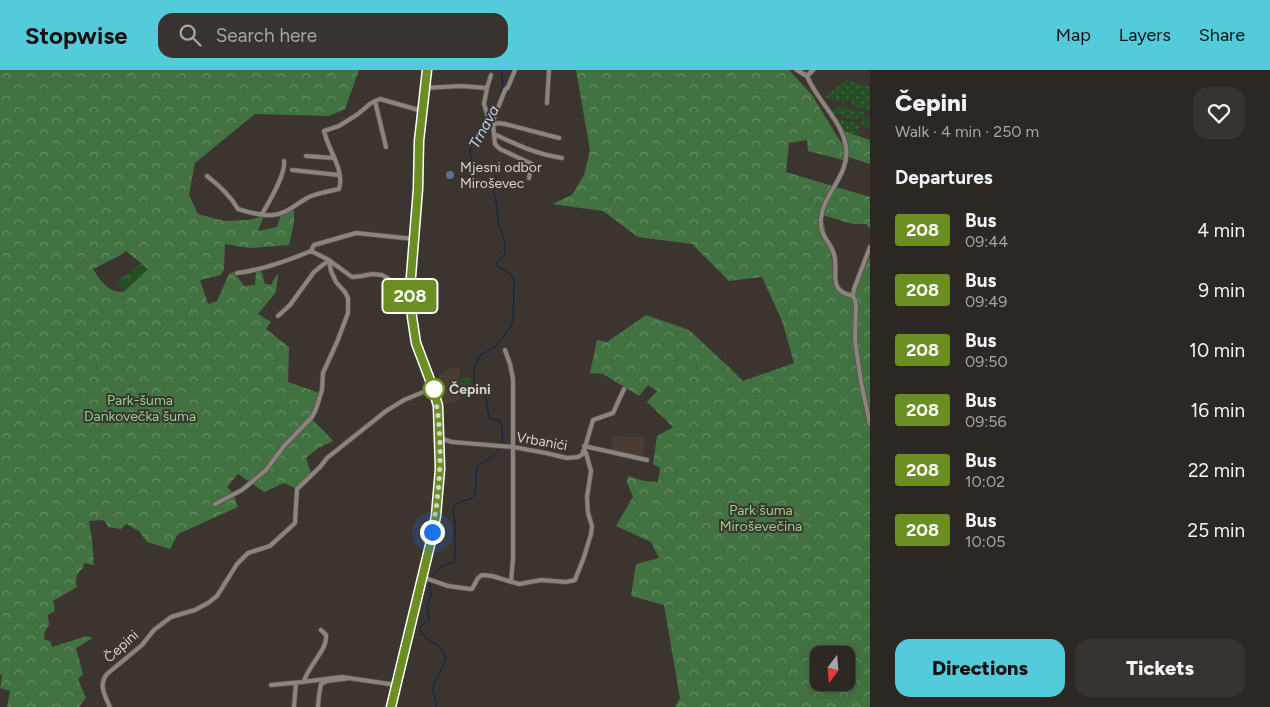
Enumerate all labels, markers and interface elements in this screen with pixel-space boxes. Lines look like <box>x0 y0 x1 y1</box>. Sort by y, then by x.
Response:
search box <box>158 13 508 58</box>
text: Stopwise <box>25 21 128 50</box>
icon: search <box>176 21 204 49</box>
text: Search here <box>216 24 317 47</box>
text: Map <box>1056 24 1091 46</box>
text: Layers <box>1119 24 1171 46</box>
text: Share <box>1199 24 1245 46</box>
button: heart <box>1193 87 1245 139</box>
text: Čepini <box>895 88 967 117</box>
water label: Trnava <box>465 102 503 152</box>
text: Walk · 4 min · 250 m <box>895 122 1039 141</box>
place label: Mjesni odbor Miroševec <box>460 159 542 192</box>
text: Departures <box>895 166 993 189</box>
marker: Mjesni odbor Miroševec <box>444 169 456 181</box>
text: Bus <box>965 209 996 232</box>
text: 208 <box>906 219 939 241</box>
text: 4 min <box>1197 219 1245 242</box>
text: 09:44 <box>965 232 1008 251</box>
text: Bus <box>965 269 996 292</box>
text: 208 <box>906 279 939 301</box>
text: 9 min <box>1198 279 1245 302</box>
line badge: 208 <box>381 280 439 312</box>
text: 208 <box>393 285 427 307</box>
text: 09:49 <box>965 292 1007 311</box>
text: Bus <box>965 329 996 352</box>
text: 208 <box>906 339 939 361</box>
text: 10 min <box>1189 339 1245 362</box>
text: 09:50 <box>965 352 1008 371</box>
marker: Čepini <box>423 378 445 400</box>
place label: Čepini <box>449 381 491 398</box>
text: Bus <box>965 389 996 412</box>
park label: Park-šuma Dankovečka šuma <box>84 392 196 425</box>
text: 208 <box>906 399 939 421</box>
text: 16 min <box>1191 399 1245 422</box>
text: 09:56 <box>965 412 1007 431</box>
street label: Vrbanići <box>515 429 569 454</box>
text: Bus <box>965 449 996 472</box>
text: 208 <box>906 459 939 481</box>
text: 22 min <box>1188 459 1245 482</box>
text: 10:02 <box>965 472 1005 491</box>
park label: Park šuma Miroševečina <box>720 502 802 535</box>
text: Bus <box>965 509 996 532</box>
text: 208 <box>906 519 939 541</box>
text: 25 min <box>1188 519 1245 542</box>
your location <box>420 520 445 545</box>
text: 10:05 <box>965 532 1005 551</box>
street label: Čepini <box>101 627 142 666</box>
button: Directions <box>895 639 1065 697</box>
button: Tickets <box>1075 639 1245 697</box>
north arrow <box>810 646 855 691</box>
map controls <box>810 646 855 691</box>

